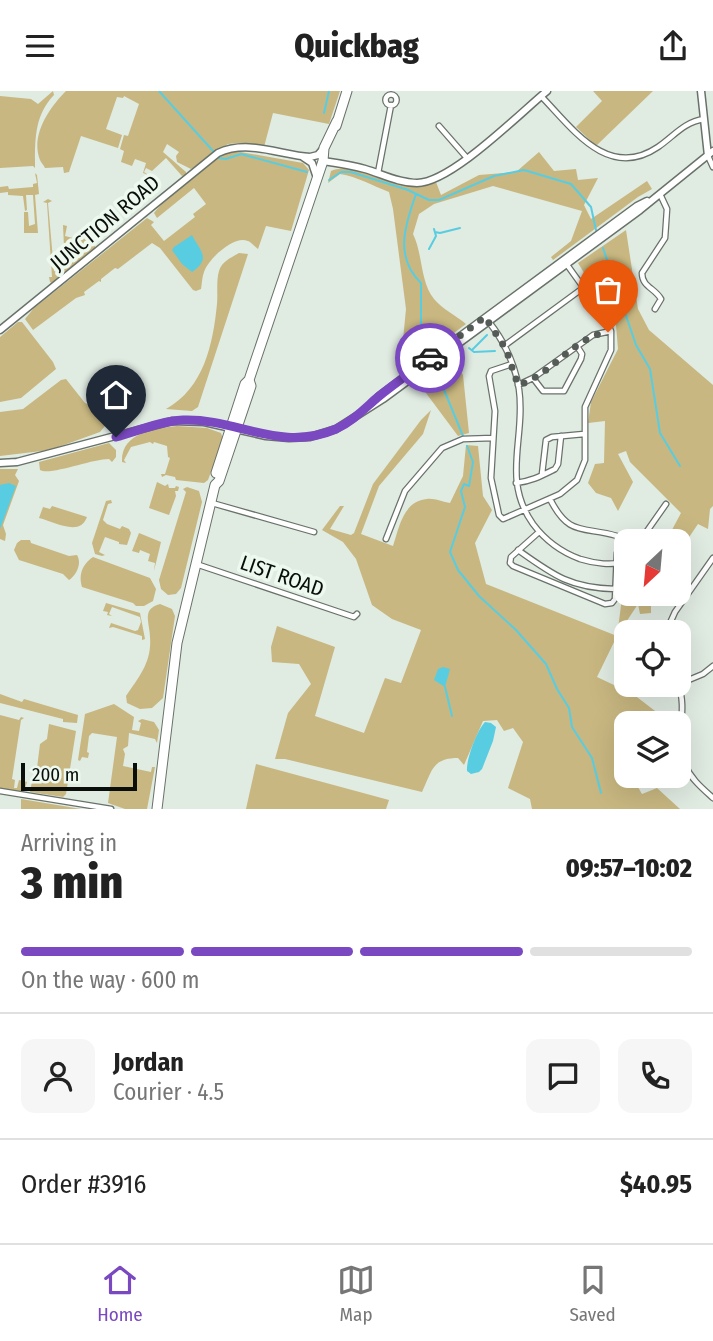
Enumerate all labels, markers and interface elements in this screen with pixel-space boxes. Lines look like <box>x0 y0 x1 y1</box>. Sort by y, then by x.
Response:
icon: menu <box>21 27 59 65</box>
text: Quickbag <box>294 27 419 65</box>
icon: share <box>654 27 692 65</box>
street label: JUNCTION ROAD <box>45 170 165 276</box>
pin <box>578 260 638 332</box>
icon: bag <box>589 271 627 309</box>
courier <box>395 323 465 393</box>
icon: car <box>411 339 449 377</box>
pin <box>86 365 146 437</box>
icon: home <box>97 376 135 414</box>
north arrow <box>614 529 691 605</box>
map controls <box>614 529 691 788</box>
street label: LIST ROAD <box>237 550 327 602</box>
button: locate <box>614 620 691 697</box>
button: layers <box>614 711 691 788</box>
scale bar <box>21 760 136 792</box>
text: 200 m <box>32 763 79 786</box>
text: Arriving in <box>21 829 117 857</box>
text: 09:57–10:02 <box>566 853 692 884</box>
text: 3 min <box>21 855 123 910</box>
text: On the way · 600 m <box>21 966 199 994</box>
button: person <box>21 1039 95 1113</box>
button: chat <box>526 1039 600 1113</box>
button: phone <box>618 1039 692 1113</box>
text: Jordan <box>113 1047 184 1078</box>
text: Courier · 4.5 <box>113 1078 224 1106</box>
text: Order #3916 <box>21 1169 146 1200</box>
text: $40.95 <box>620 1169 692 1200</box>
tab: Home <box>97 1261 143 1326</box>
tab: Map <box>337 1261 375 1326</box>
tab: Saved <box>569 1261 616 1326</box>

